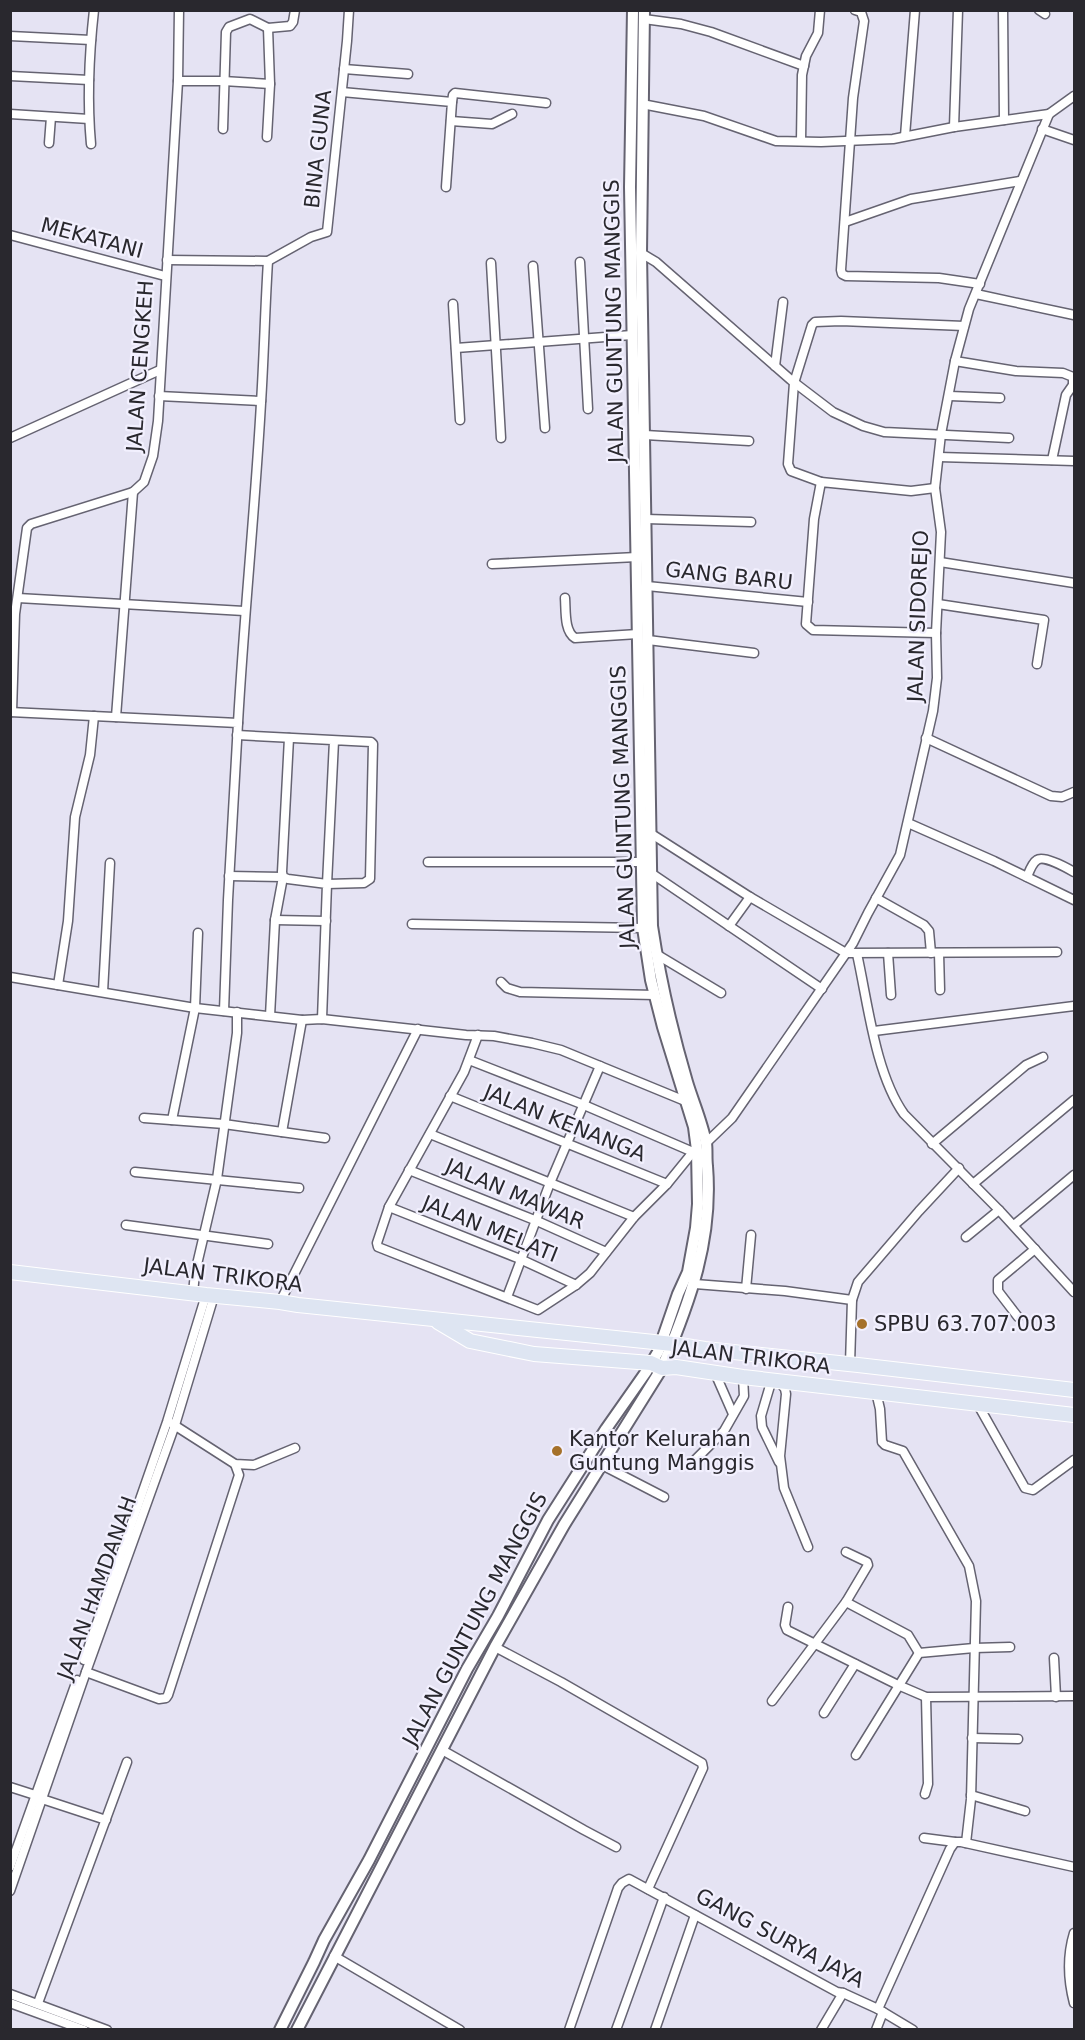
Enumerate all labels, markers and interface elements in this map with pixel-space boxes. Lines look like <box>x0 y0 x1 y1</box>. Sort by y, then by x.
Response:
street label: BINA GUNA <box>300 88 336 209</box>
street label: JALAN GUNTUNG MANGGIS <box>600 179 629 465</box>
street label: MEKATANI <box>38 213 146 263</box>
street label: JALAN CENGKEH <box>122 279 158 455</box>
street label: JALAN SIDOREJO <box>903 530 933 704</box>
street label: GANG BARU <box>664 557 794 595</box>
street label: JALAN GUNTUNG MANGGIS <box>606 665 640 951</box>
street label: JALAN KENANGA <box>479 1079 650 1167</box>
street label: JALAN MAWAR <box>440 1153 588 1234</box>
street label: JALAN MELATI <box>417 1190 561 1267</box>
street label: JALAN TRIKORA <box>140 1253 304 1297</box>
place label: SPBU 63.707.003 <box>874 1312 1057 1336</box>
marker: SPBU 63.707.003 <box>855 1317 869 1331</box>
street label: JALAN TRIKORA <box>668 1335 832 1379</box>
place label: Kantor Kelurahan Guntung Manggis <box>569 1427 754 1475</box>
marker: Kantor Kelurahan Guntung Manggis <box>550 1444 564 1458</box>
street label: JALAN GUNTUNG MANGGIS <box>397 1488 552 1752</box>
street label: JALAN HAMDANAH <box>52 1493 141 1685</box>
street label: GANG SURYA JAYA <box>692 1883 869 1993</box>

